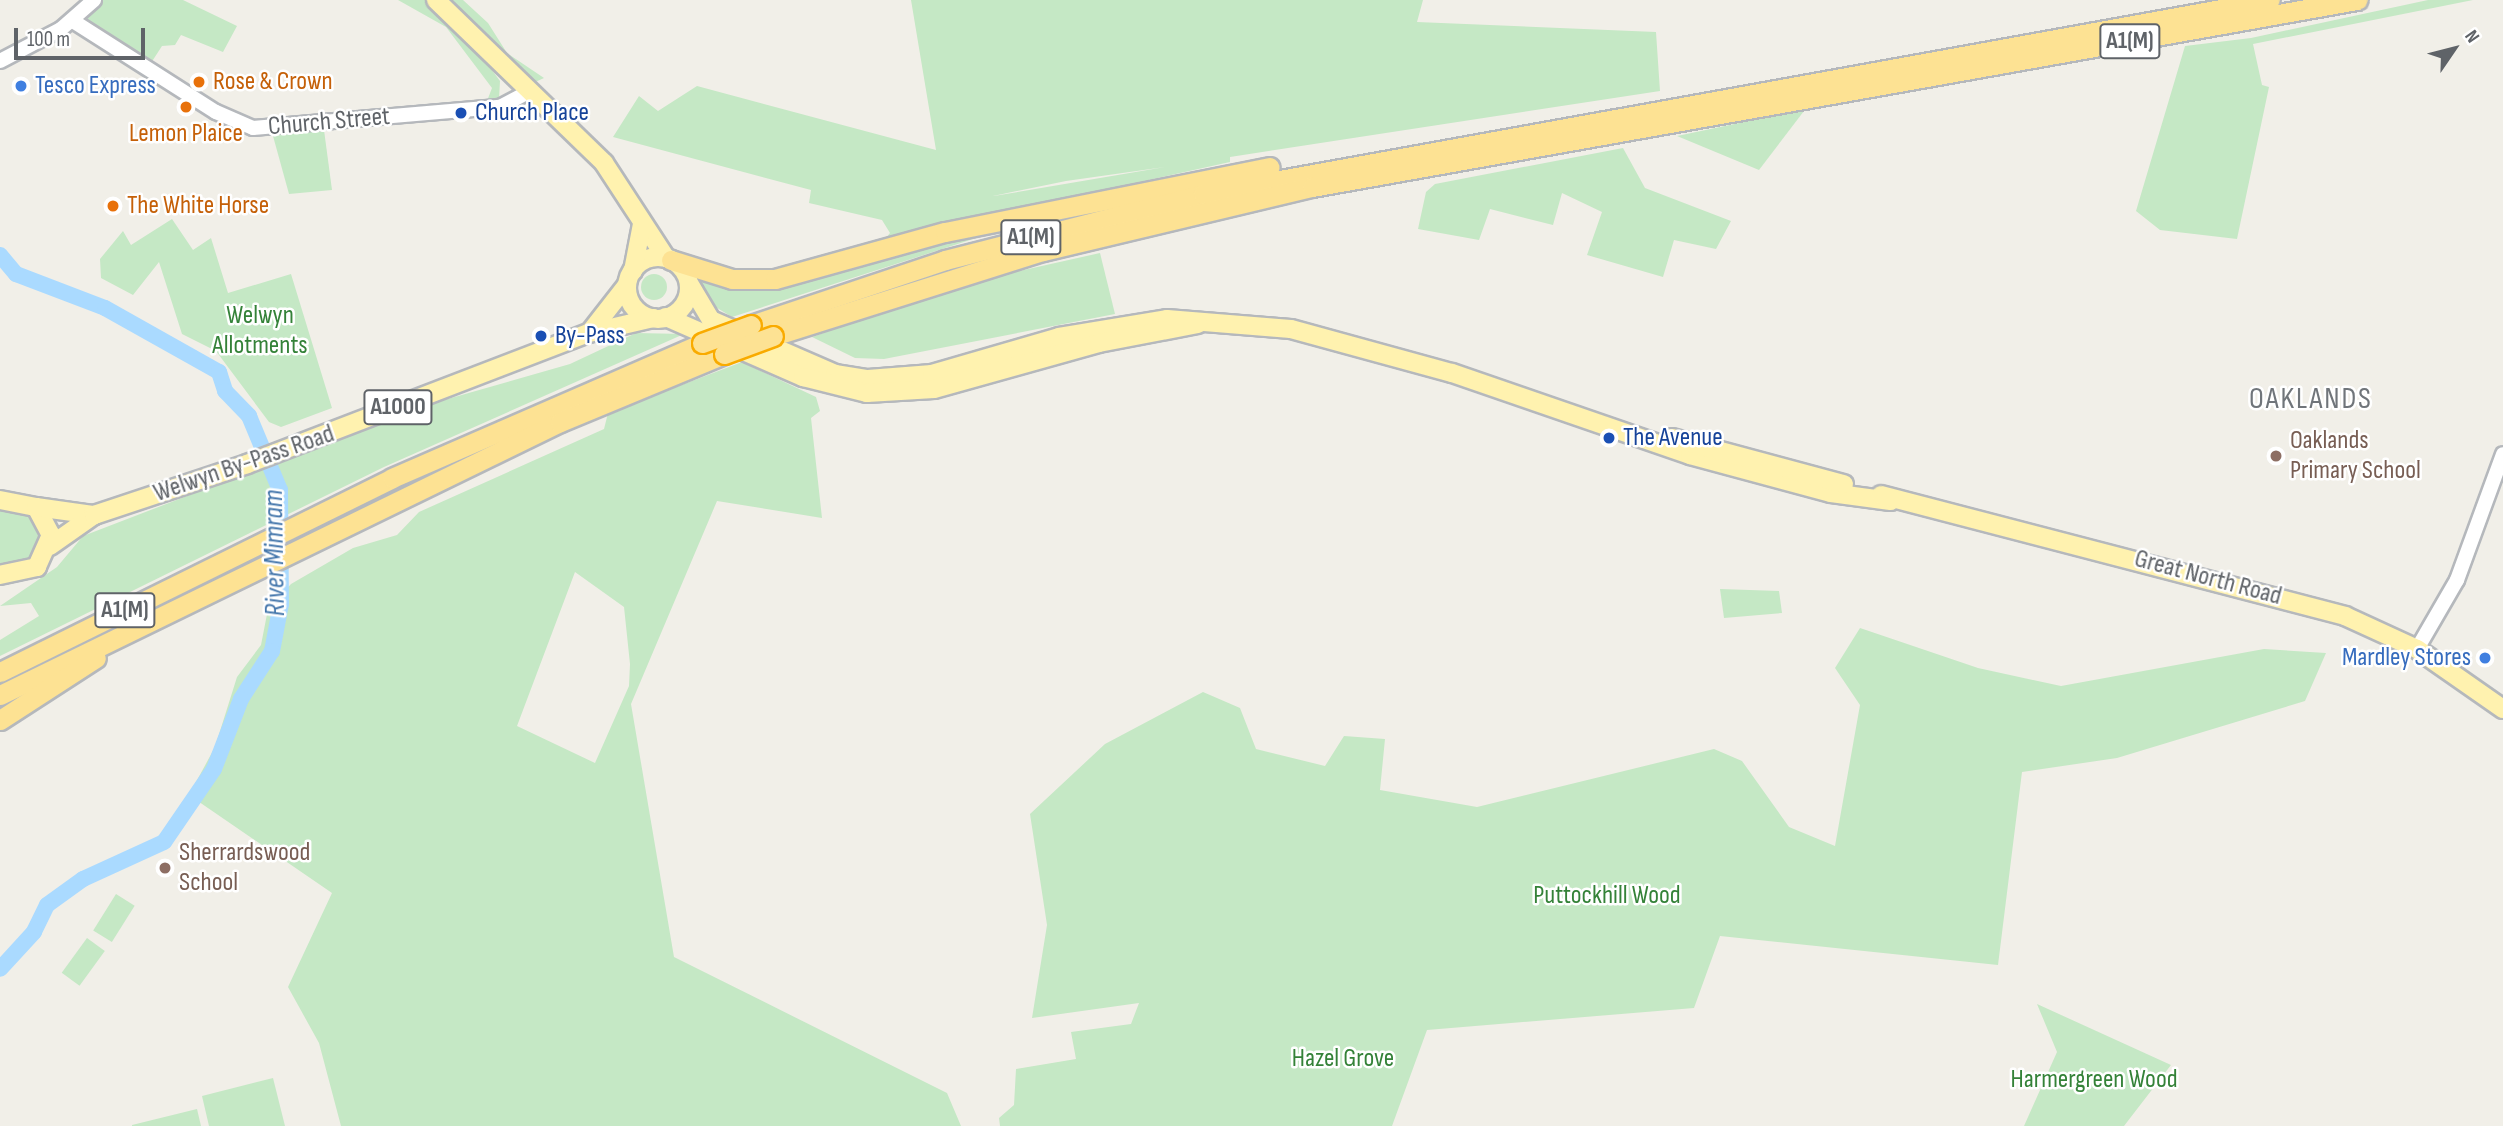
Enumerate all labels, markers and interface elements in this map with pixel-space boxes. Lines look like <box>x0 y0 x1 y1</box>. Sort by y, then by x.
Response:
scale bar <box>18 14 149 58</box>
north arrow <box>2419 14 2489 84</box>
road number: A1(M) <box>2098 20 2162 61</box>
text: N <box>2459 26 2484 47</box>
text: 100 m <box>27 27 70 52</box>
place label: Rose & Crown <box>213 66 333 98</box>
place label: Tesco Express <box>35 70 156 102</box>
marker: Rose & Crown <box>191 74 207 90</box>
marker: Tesco Express <box>13 78 29 94</box>
place label: Church Place <box>475 97 589 129</box>
marker: Lemon Plaice <box>178 99 194 115</box>
street label: Church Street <box>267 101 391 143</box>
marker: Church Place <box>453 105 469 121</box>
place label: Lemon Plaice <box>129 118 243 150</box>
place label: The White Horse <box>127 190 269 222</box>
marker: The White Horse <box>105 198 121 214</box>
road number: A1(M) <box>1000 216 1062 258</box>
park label: Welwyn Allotments <box>212 300 308 362</box>
place label: By-Pass <box>555 320 625 352</box>
marker: By-Pass <box>533 328 549 344</box>
district label: OAKLANDS <box>2250 381 2372 417</box>
road number: A1000 <box>363 386 433 428</box>
street label: Welwyn By-Pass Road <box>150 419 338 509</box>
place label: The Avenue <box>1623 422 1723 454</box>
place label: Oaklands Primary School <box>2290 425 2421 486</box>
marker: The Avenue <box>1601 430 1617 446</box>
marker: Oaklands Primary School <box>2268 448 2284 464</box>
water label: River Mimram <box>257 489 293 617</box>
street label: Great North Road <box>2131 543 2285 613</box>
road number: A1(M) <box>94 590 156 630</box>
place label: Mardley Stores <box>2342 642 2471 674</box>
marker: Mardley Stores <box>2477 650 2493 666</box>
place label: Sherrardswood School <box>179 837 310 898</box>
marker: Sherrardswood School <box>157 860 173 876</box>
park label: Puttockhill Wood <box>1533 880 1681 912</box>
park label: Hazel Grove <box>1292 1043 1394 1075</box>
park label: Harmergreen Wood <box>2010 1064 2178 1096</box>

